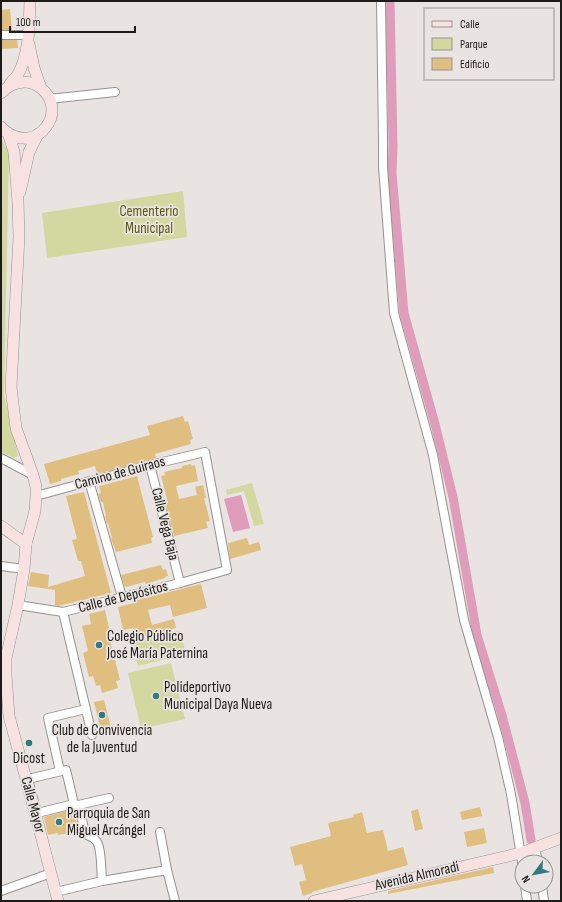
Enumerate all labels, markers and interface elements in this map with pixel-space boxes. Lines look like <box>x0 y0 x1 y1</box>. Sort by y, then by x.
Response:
scale bar <box>10 8 135 34</box>
legend <box>424 8 554 80</box>
text: 100 m <box>16 15 41 30</box>
text: Calle <box>460 17 480 32</box>
text: Parque <box>460 37 488 52</box>
text: Edificio <box>460 57 489 72</box>
park label: Cementerio Municipal <box>119 202 179 238</box>
street label: Camino de Guiraos <box>73 452 167 494</box>
street label: Calle Vega Baja <box>147 486 183 562</box>
street label: Calle de Depósitos <box>76 577 170 617</box>
place label: Colegio Público José María Paternina <box>106 627 208 663</box>
marker: Colegio Público José María Paternina <box>94 640 104 650</box>
place label: Polideportivo Municipal Daya Nueva <box>164 678 272 714</box>
marker: Polideportivo Municipal Daya Nueva <box>151 691 161 701</box>
marker: Club de Convivencia de la Juventud <box>97 710 107 720</box>
place label: Club de Convivencia de la Juventud <box>52 721 153 757</box>
marker: Dicost <box>24 738 34 748</box>
place label: Dicost <box>13 749 46 768</box>
street label: Calle Mayor <box>16 775 50 836</box>
place label: Parroquia de San Miguel Arcángel <box>67 804 150 840</box>
marker: Parroquia de San Miguel Arcángel <box>54 817 64 827</box>
north arrow <box>514 854 554 894</box>
street label: Avenida Almoradí <box>372 857 461 895</box>
text: N <box>519 873 533 885</box>

